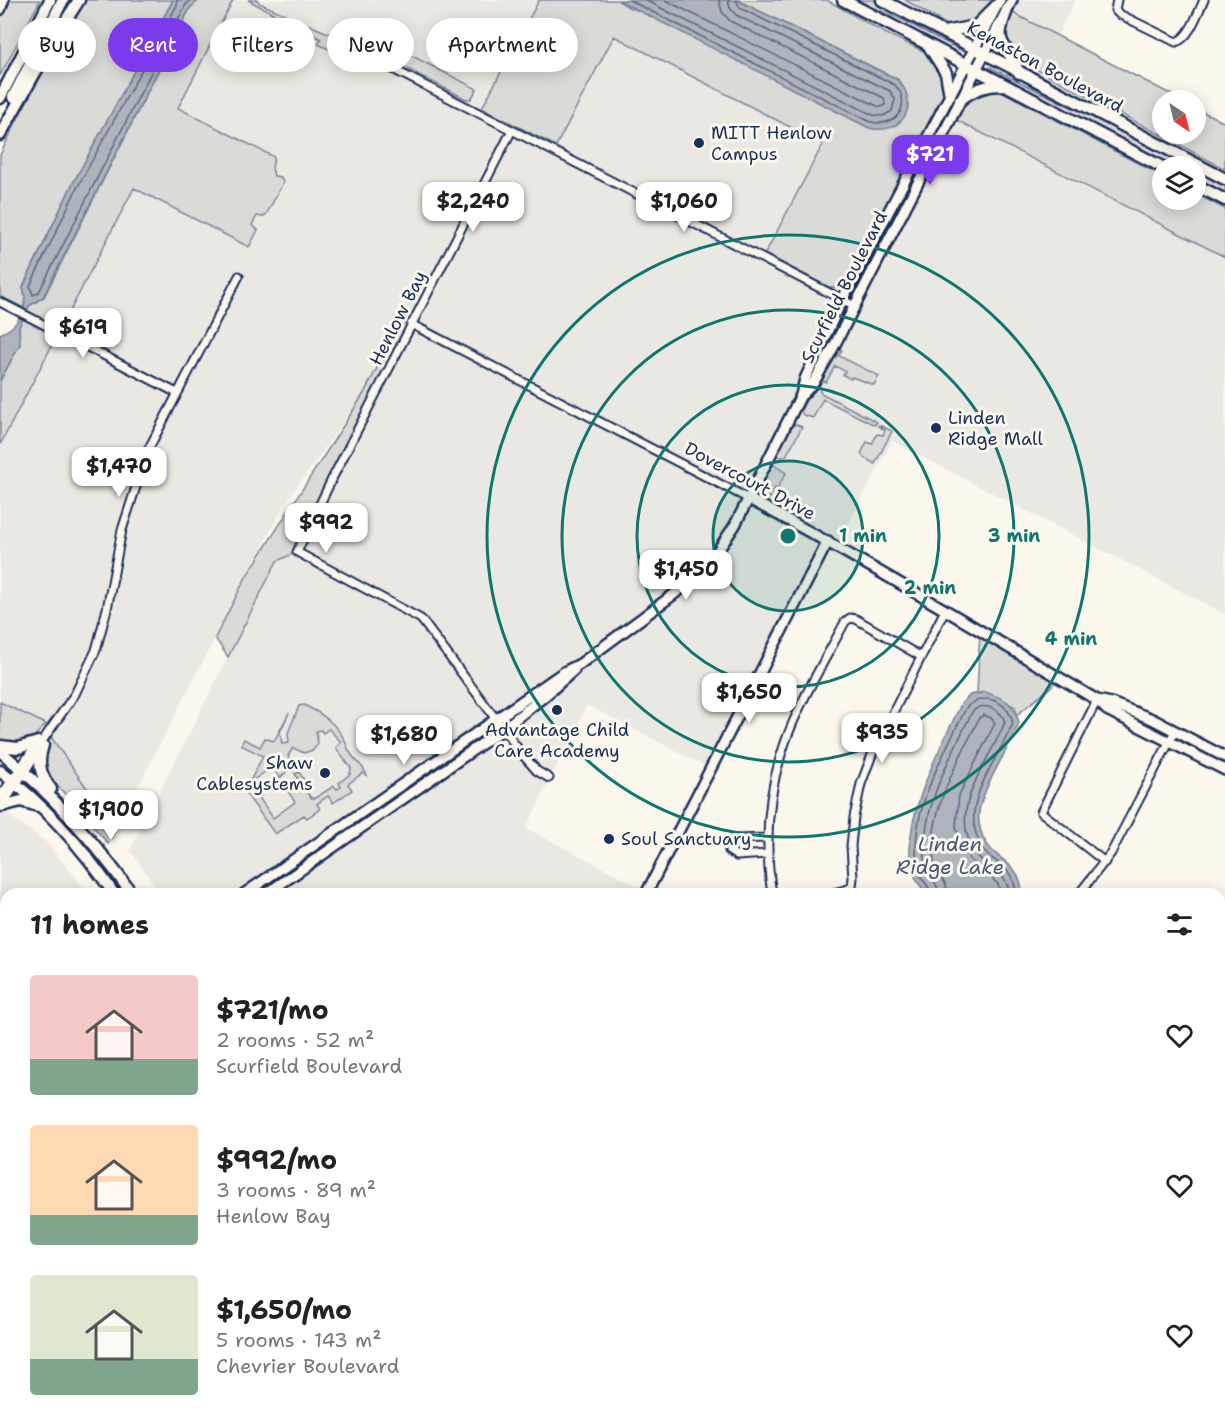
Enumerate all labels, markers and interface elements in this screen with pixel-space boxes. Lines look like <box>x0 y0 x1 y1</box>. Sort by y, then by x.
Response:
street label: Kenaston Boulevard <box>963 16 1127 118</box>
chip: Buy <box>18 18 96 72</box>
chip: Rent <box>108 18 198 72</box>
chip: Filters <box>210 18 315 72</box>
chip: New <box>327 18 414 72</box>
chip: Apartment <box>426 18 578 72</box>
north arrow <box>1152 90 1206 144</box>
map controls <box>1152 90 1206 210</box>
place label: MITT Henlow Campus <box>711 121 832 166</box>
pin: $721 <box>894 135 966 186</box>
marker: MITT Henlow Campus <box>692 136 706 150</box>
text: $721 <box>906 141 954 167</box>
button: layers <box>1152 156 1206 210</box>
pin: $2,240 <box>424 182 522 233</box>
pin: $1,060 <box>635 182 733 233</box>
text: $2,240 <box>436 188 510 214</box>
text: $1,060 <box>650 188 718 214</box>
street label: Scurfield Boulevard <box>795 207 893 367</box>
street label: Henlow Bay <box>364 267 432 369</box>
pin: $619 <box>47 308 119 359</box>
text: $619 <box>59 314 107 340</box>
place label: Linden Ridge Mall <box>948 406 1043 451</box>
marker: Linden Ridge Mall <box>929 421 943 435</box>
street label: Dovercourt Drive <box>680 436 820 526</box>
pin: $1,470 <box>70 447 168 498</box>
text: $1,470 <box>86 453 152 479</box>
pin: $992 <box>290 503 362 554</box>
text: $992 <box>299 509 353 535</box>
text: 1 min <box>839 524 887 548</box>
text: 3 min <box>988 524 1040 548</box>
centre of rings <box>778 526 798 546</box>
pin: $1,450 <box>637 550 735 601</box>
text: $1,450 <box>653 556 719 582</box>
text: 2 min <box>904 576 956 600</box>
text: 4 min <box>1045 627 1097 651</box>
pin: $1,650 <box>700 673 798 724</box>
text: $1,650 <box>716 679 782 705</box>
marker: Advantage Child Care Academy <box>550 703 564 717</box>
pin: $935 <box>846 713 918 764</box>
pin: $1,680 <box>355 715 453 766</box>
place label: Advantage Child Care Academy <box>485 718 629 763</box>
text: $935 <box>855 719 909 745</box>
text: $1,680 <box>370 721 438 747</box>
place label: Shaw Cablesystems <box>196 751 313 796</box>
marker: Shaw Cablesystems <box>318 766 332 780</box>
pin: $1,900 <box>62 790 160 841</box>
text: $1,900 <box>78 796 144 822</box>
place label: Soul Sanctuary <box>621 827 751 851</box>
water label: Linden Ridge Lake <box>896 831 1004 880</box>
marker: Soul Sanctuary <box>602 832 616 846</box>
text: 11 homes <box>30 907 149 942</box>
icon: filters <box>1163 908 1196 941</box>
text: $721/mo <box>216 992 329 1027</box>
icon: home <box>78 999 150 1071</box>
icon: heart <box>1163 1019 1196 1052</box>
text: 2 rooms · 52 m² <box>216 1027 374 1053</box>
text: Scurfield Boulevard <box>216 1053 402 1079</box>
text: $992/mo <box>216 1142 337 1177</box>
icon: home <box>78 1149 150 1221</box>
icon: heart <box>1163 1169 1196 1202</box>
text: 3 rooms · 89 m² <box>216 1177 376 1203</box>
text: Henlow Bay <box>216 1203 331 1229</box>
text: $1,650/mo <box>216 1292 352 1327</box>
icon: home <box>78 1299 150 1371</box>
icon: heart <box>1163 1319 1196 1352</box>
text: 5 rooms · 143 m² <box>216 1327 381 1353</box>
text: Chevrier Boulevard <box>216 1353 399 1379</box>

